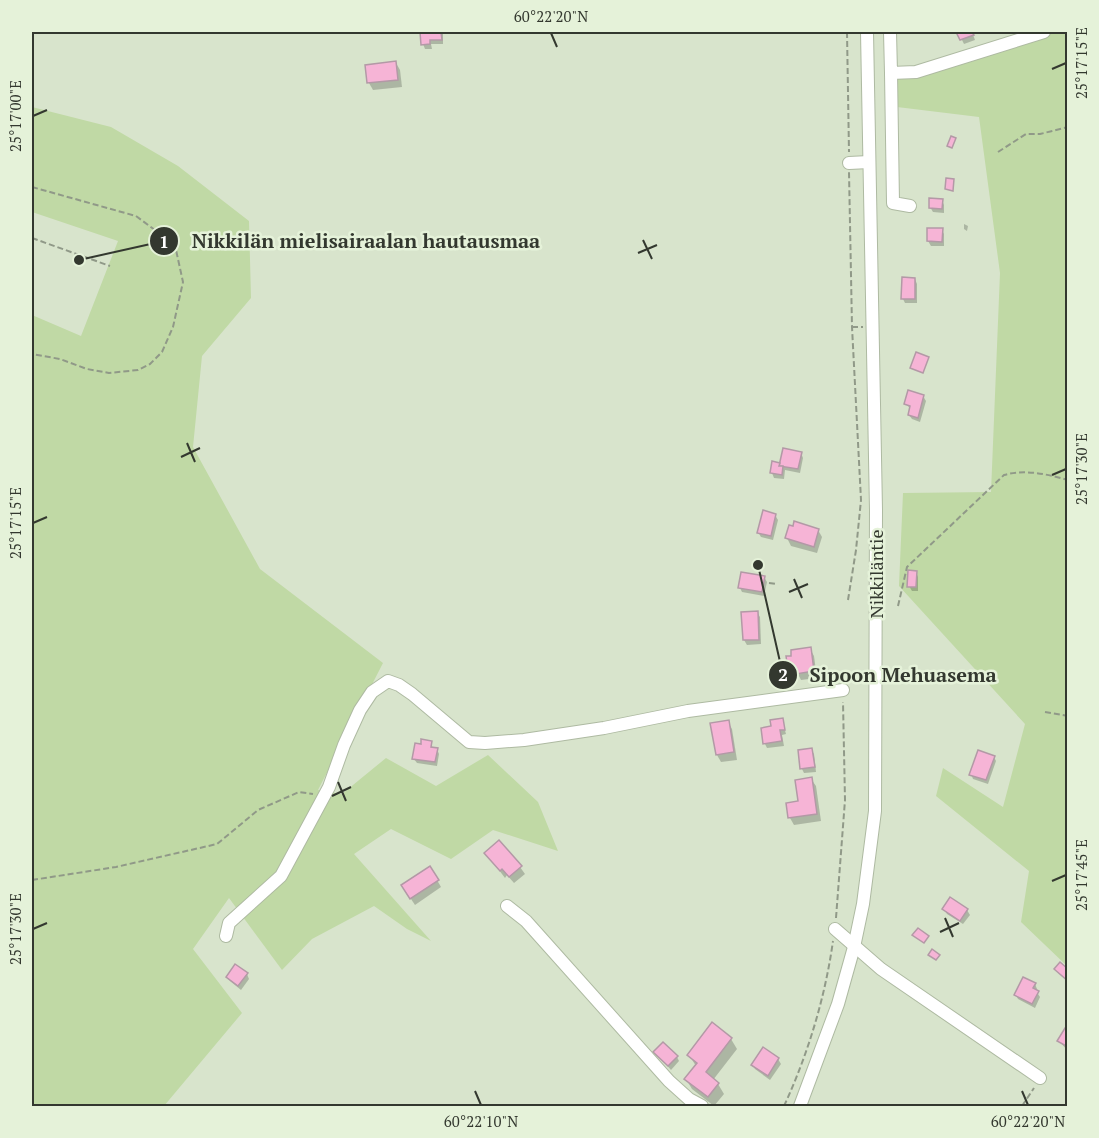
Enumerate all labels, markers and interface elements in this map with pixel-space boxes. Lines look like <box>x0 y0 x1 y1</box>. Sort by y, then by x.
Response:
text: 60°22'20"N <box>514 6 588 26</box>
text: 25°17'15"E <box>1071 27 1091 99</box>
text: 25°17'00"E <box>5 80 25 152</box>
callout: Nikkilän mielisairaalan hautausmaa <box>149 222 552 260</box>
text: Nikkilän mielisairaalan hautausmaa <box>192 227 540 254</box>
text: 1 <box>159 229 169 253</box>
text: 25°17'30"E <box>1071 433 1091 505</box>
text: 25°17'15"E <box>5 487 25 559</box>
street label: Nikkiläntie <box>864 530 888 618</box>
callout: Sipoon Mehuasema <box>768 656 1009 694</box>
text: Sipoon Mehuasema <box>809 661 997 688</box>
text: 2 <box>778 662 788 686</box>
text: 25°17'45"E <box>1071 839 1091 911</box>
text: 25°17'30"E <box>5 893 25 965</box>
text: 60°22'10"N <box>444 1111 518 1131</box>
text: 60°22'20"N <box>991 1111 1065 1131</box>

